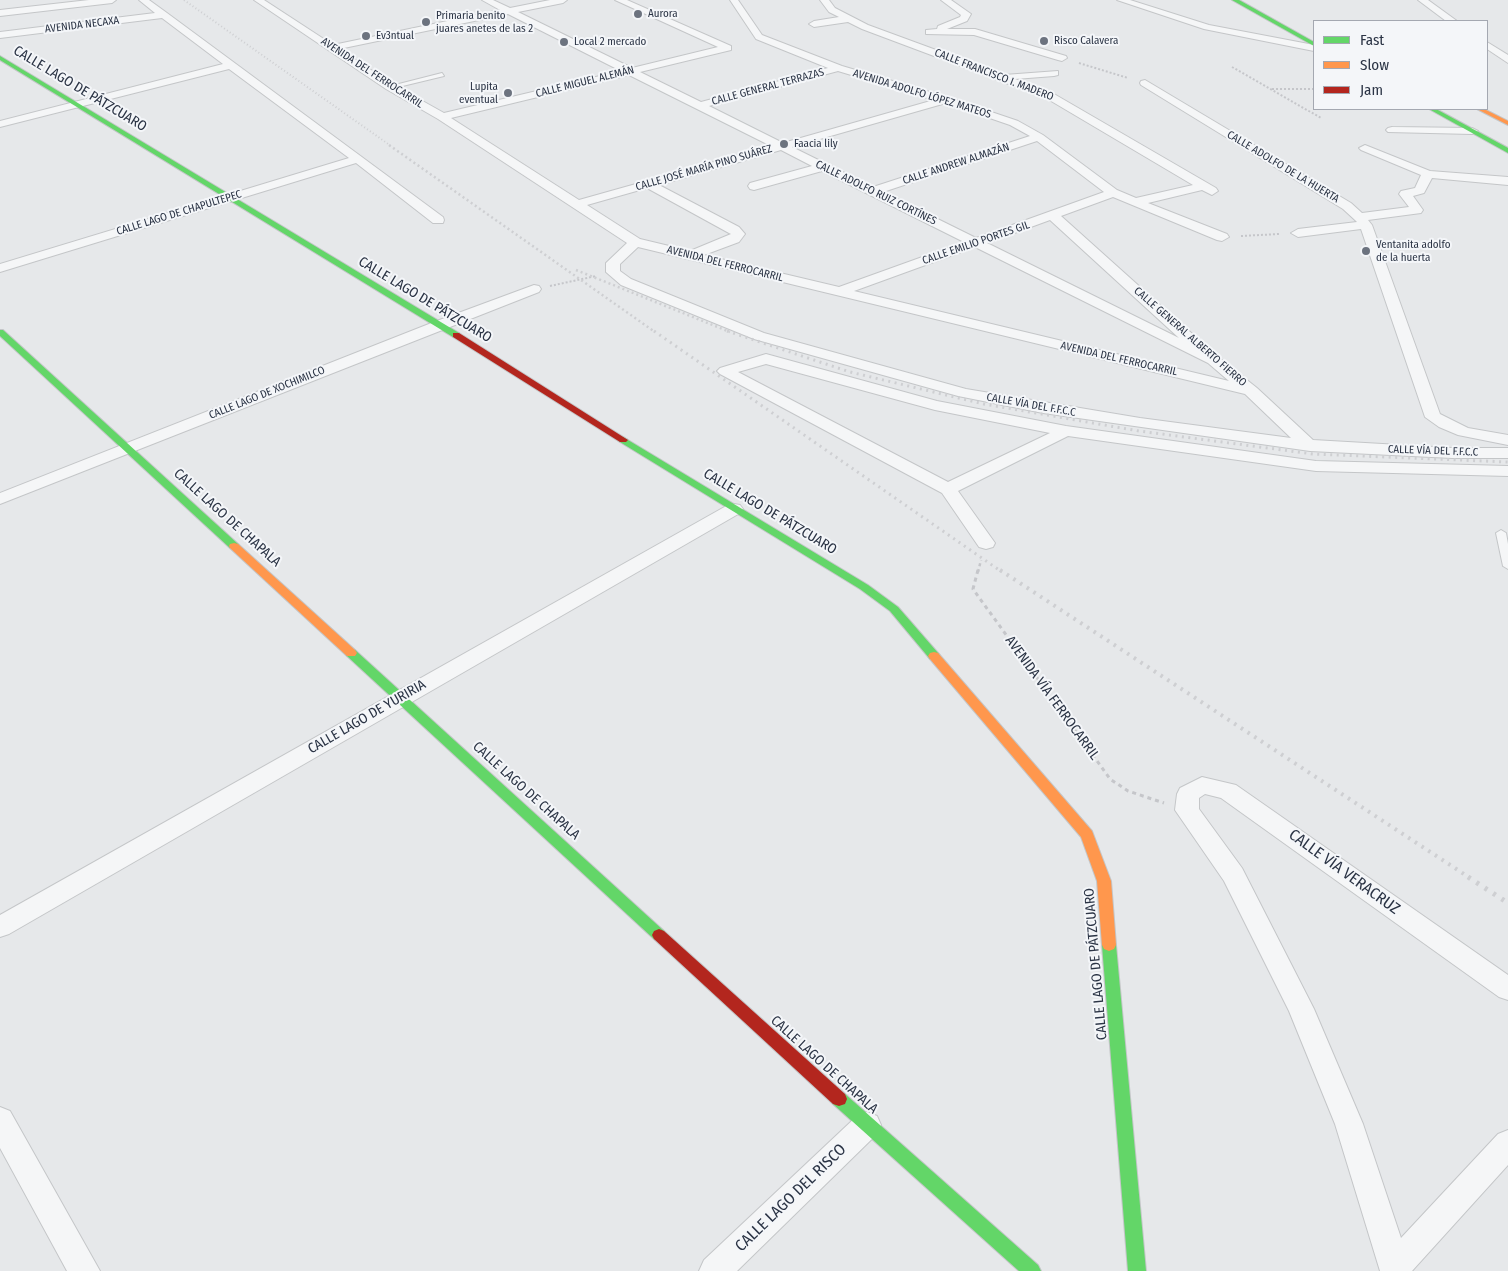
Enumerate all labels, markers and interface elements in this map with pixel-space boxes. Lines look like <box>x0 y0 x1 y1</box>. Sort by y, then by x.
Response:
place label: Aurora <box>648 7 678 21</box>
marker: Aurora <box>632 8 644 20</box>
place label: Primaria benito juares anetes de las 2 <box>436 9 533 35</box>
street label: AVENIDA NECAXA <box>44 14 120 36</box>
marker: Primaria benito juares anetes de las 2 <box>420 16 432 28</box>
legend <box>1313 20 1488 110</box>
place label: Ev3ntual <box>376 29 414 43</box>
marker: Ev3ntual <box>360 30 372 42</box>
text: Fast <box>1360 31 1384 49</box>
place label: Risco Calavera <box>1054 34 1118 48</box>
street label: AVENIDA DEL FERROCARRIL <box>318 35 426 111</box>
place label: Local 2 mercado <box>574 35 646 49</box>
marker: Risco Calavera <box>1038 35 1050 47</box>
marker: Local 2 mercado <box>558 36 570 48</box>
street label: CALLE LAGO DE PÁTZCUARO <box>10 42 150 136</box>
street label: CALLE FRANCISCO I. MADERO <box>932 46 1056 104</box>
text: Slow <box>1360 56 1389 74</box>
street label: CALLE MIGUEL ALEMÁN <box>534 63 636 101</box>
street label: CALLE GENERAL TERRAZAS <box>710 66 826 108</box>
street label: AVENIDA ADOLFO LÓPEZ MATEOS <box>851 67 993 121</box>
place label: Lupita eventual <box>459 80 498 106</box>
text: Jam <box>1360 81 1383 99</box>
marker: Lupita eventual <box>502 87 514 99</box>
street label: CALLE ADOLFO DE LA HUERTA <box>1224 128 1342 206</box>
place label: Faacia lily <box>794 137 838 151</box>
marker: Faacia lily <box>778 138 790 150</box>
street label: CALLE ANDREW ALMAZÁN <box>901 140 1011 188</box>
street label: CALLE JOSÉ MARÍA PINO SUÁREZ <box>634 142 774 194</box>
street label: CALLE ADOLFO RUIZ CORTÍNES <box>813 158 939 228</box>
street label: CALLE LAGO DE CHAPULTEPEC <box>115 188 243 238</box>
street label: CALLE EMILIO PORTES GIL <box>921 218 1031 268</box>
place label: Ventanita adolfo de la huerta <box>1376 238 1451 264</box>
street label: AVENIDA DEL FERROCARRIL <box>665 243 785 285</box>
marker: Ventanita adolfo de la huerta <box>1360 245 1372 257</box>
street label: CALLE LAGO DE PÁTZCUARO <box>355 253 495 347</box>
street label: CALLE GENERAL ALBERTO FIERRO <box>1131 284 1249 390</box>
street label: AVENIDA DEL FERROCARRIL <box>1059 339 1179 379</box>
street label: CALLE LAGO DE XOCHIMILCO <box>207 364 327 422</box>
street label: CALLE VÍA DEL F.F.C.C <box>985 391 1077 419</box>
street label: CALLE VÍA DEL F.F.C.C <box>1388 443 1478 459</box>
street label: CALLE LAGO DE CHAPALA <box>170 465 284 571</box>
street label: CALLE LAGO DE PÁTZCUARO <box>700 465 840 559</box>
street label: AVENIDA VÍA FERROCARRIL <box>1001 633 1103 763</box>
street label: CALLE LAGO DE YURIRIA <box>305 676 429 758</box>
street label: CALLE LAGO DE CHAPALA <box>469 738 583 844</box>
street label: CALLE VÍA VERACRUZ <box>1285 825 1403 919</box>
street label: CALLE LAGO DE PÁTZCUARO <box>1081 887 1111 1041</box>
street label: CALLE LAGO DE CHAPALA <box>767 1012 881 1118</box>
street label: CALLE LAGO DEL RISCO <box>732 1140 850 1256</box>

